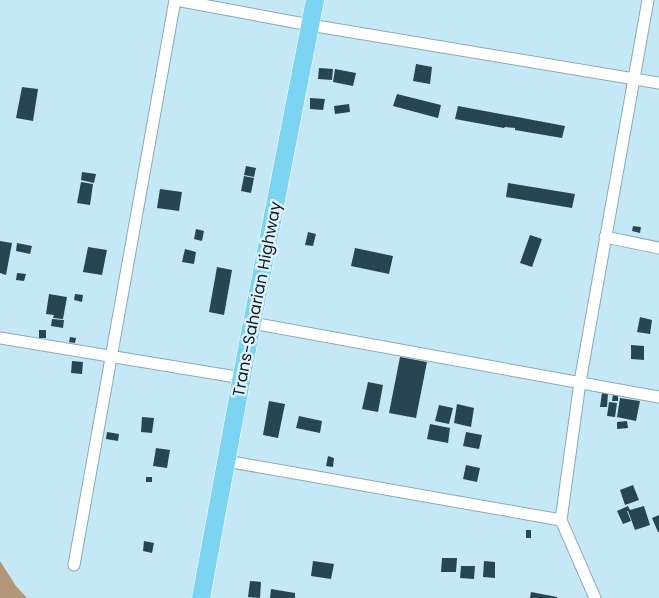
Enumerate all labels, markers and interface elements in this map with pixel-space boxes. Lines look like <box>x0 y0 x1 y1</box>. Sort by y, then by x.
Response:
street label: Trans-Saharian Highway <box>227 199 287 399</box>

